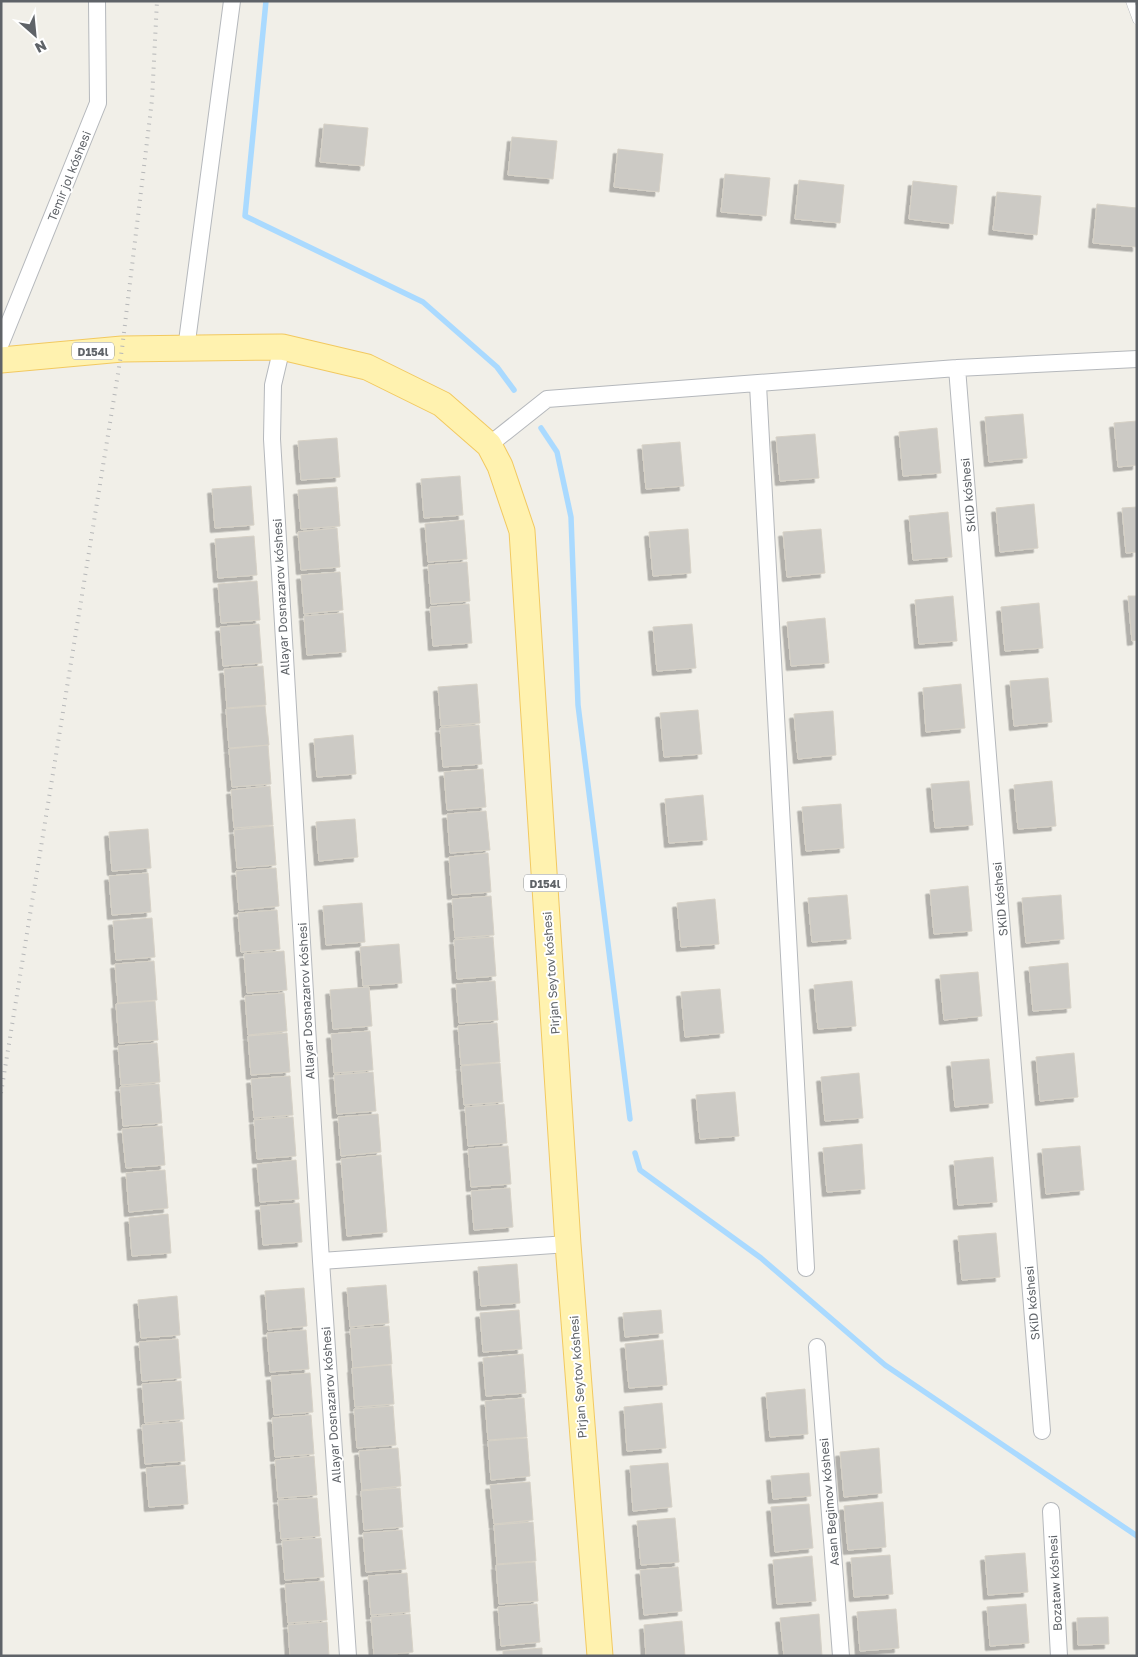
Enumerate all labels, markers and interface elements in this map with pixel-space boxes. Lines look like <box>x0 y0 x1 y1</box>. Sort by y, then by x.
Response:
north arrow <box>10 10 60 60</box>
text: N <box>33 37 50 57</box>
street label: Temir jol kóshesi <box>44 129 94 223</box>
road number: D154l <box>72 342 114 360</box>
street label: SKiD kóshesi <box>957 457 979 533</box>
street label: Allayar Dosnazarov kóshesi <box>269 518 293 676</box>
street label: SKiD kóshesi <box>989 861 1011 937</box>
road number: D154l <box>524 874 566 891</box>
street label: Pirjan Seytov kóshesi <box>539 911 563 1035</box>
street label: Allayar Dosnazarov kóshesi <box>294 922 318 1080</box>
street label: SKiD kóshesi <box>1021 1265 1043 1341</box>
street label: Pirjan Seytov kóshesi <box>566 1315 590 1439</box>
street label: Allayar Dosnazarov kóshesi <box>318 1326 344 1484</box>
street label: Asan Begimov kóshesi <box>816 1437 842 1567</box>
street label: Bozataw kóshesi <box>1045 1535 1065 1631</box>

